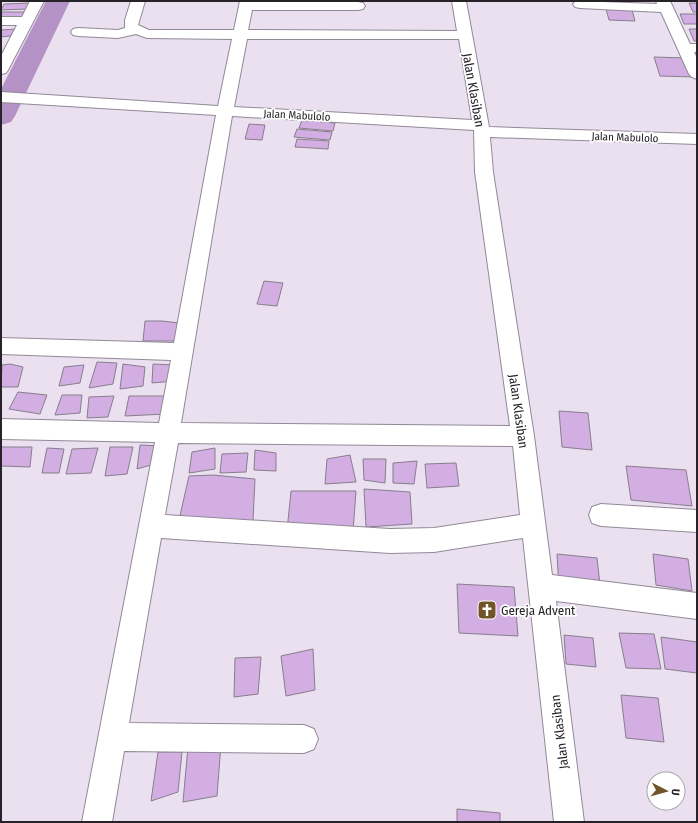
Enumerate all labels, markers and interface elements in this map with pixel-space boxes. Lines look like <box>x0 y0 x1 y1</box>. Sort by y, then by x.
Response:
street label: Jalan Klasiban <box>460 52 487 128</box>
street label: Jalan Mabulolo <box>263 107 331 124</box>
street label: Jalan Mabulolo <box>591 130 659 145</box>
street label: Jalan Klasiban <box>506 373 531 449</box>
church icon: Gereja Advent <box>476 599 498 621</box>
place label: Gereja Advent <box>501 603 576 618</box>
street label: Jalan Klasiban <box>547 694 571 770</box>
north arrow <box>646 771 686 811</box>
text: U <box>669 788 682 796</box>

